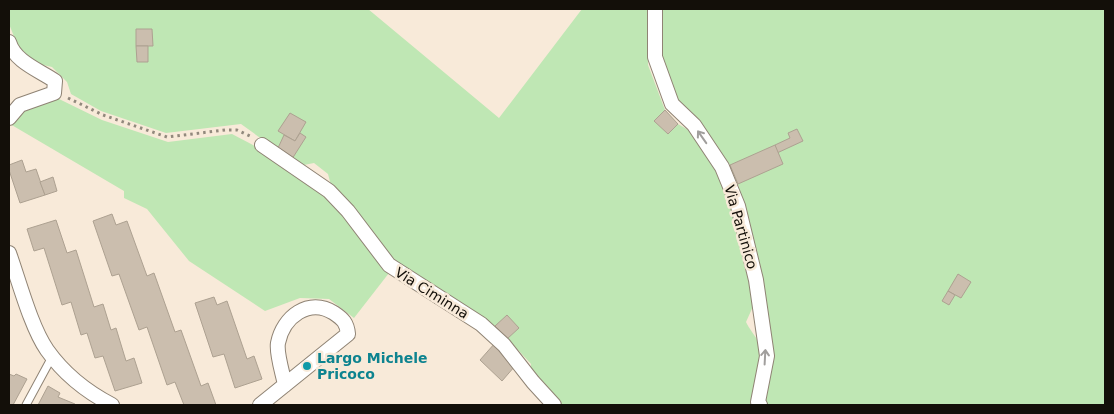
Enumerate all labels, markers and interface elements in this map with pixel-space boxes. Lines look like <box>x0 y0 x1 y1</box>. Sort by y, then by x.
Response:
one-way arrow <box>697 130 707 144</box>
street label: Via Partinico <box>721 183 761 271</box>
street label: Via Ciminna <box>392 264 472 322</box>
place label: Largo Michele Pricoco <box>317 350 428 382</box>
one-way arrow <box>761 350 770 366</box>
marker: Largo Michele Pricoco <box>301 360 313 372</box>

